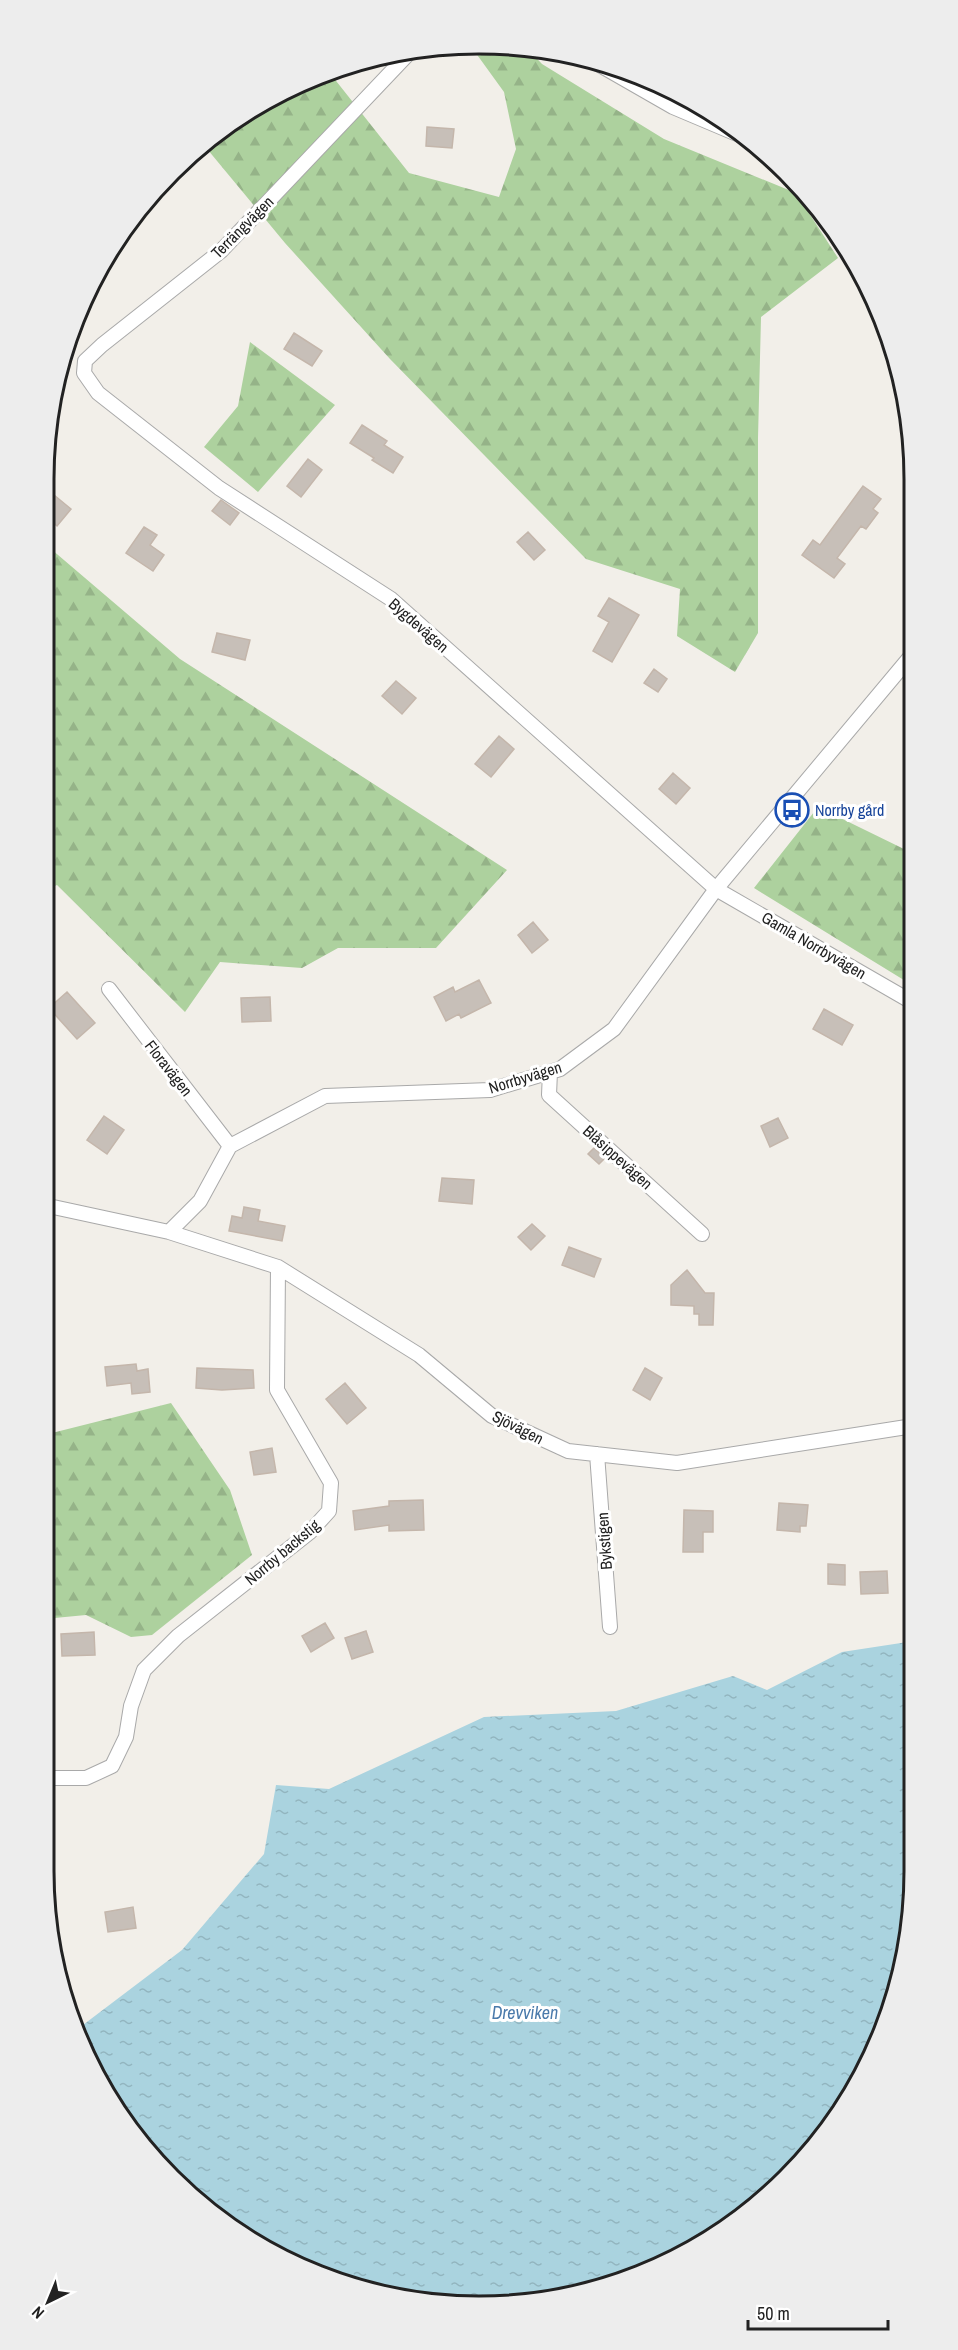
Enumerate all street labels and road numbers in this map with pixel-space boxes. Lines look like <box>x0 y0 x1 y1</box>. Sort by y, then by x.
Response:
street label: Terrängvägen <box>206 191 278 263</box>
street label: Bygdevägen <box>384 593 454 657</box>
street label: Gamla Norrbyvägen <box>758 906 870 984</box>
street label: Floravägen <box>140 1035 198 1101</box>
street label: Norrbyvägen <box>486 1056 564 1098</box>
street label: Blåsippevägen <box>578 1120 658 1194</box>
street label: Sjövägen <box>489 1405 547 1449</box>
street label: Bykstigen <box>591 1511 617 1571</box>
street label: Norrby backstig <box>240 1514 325 1590</box>

